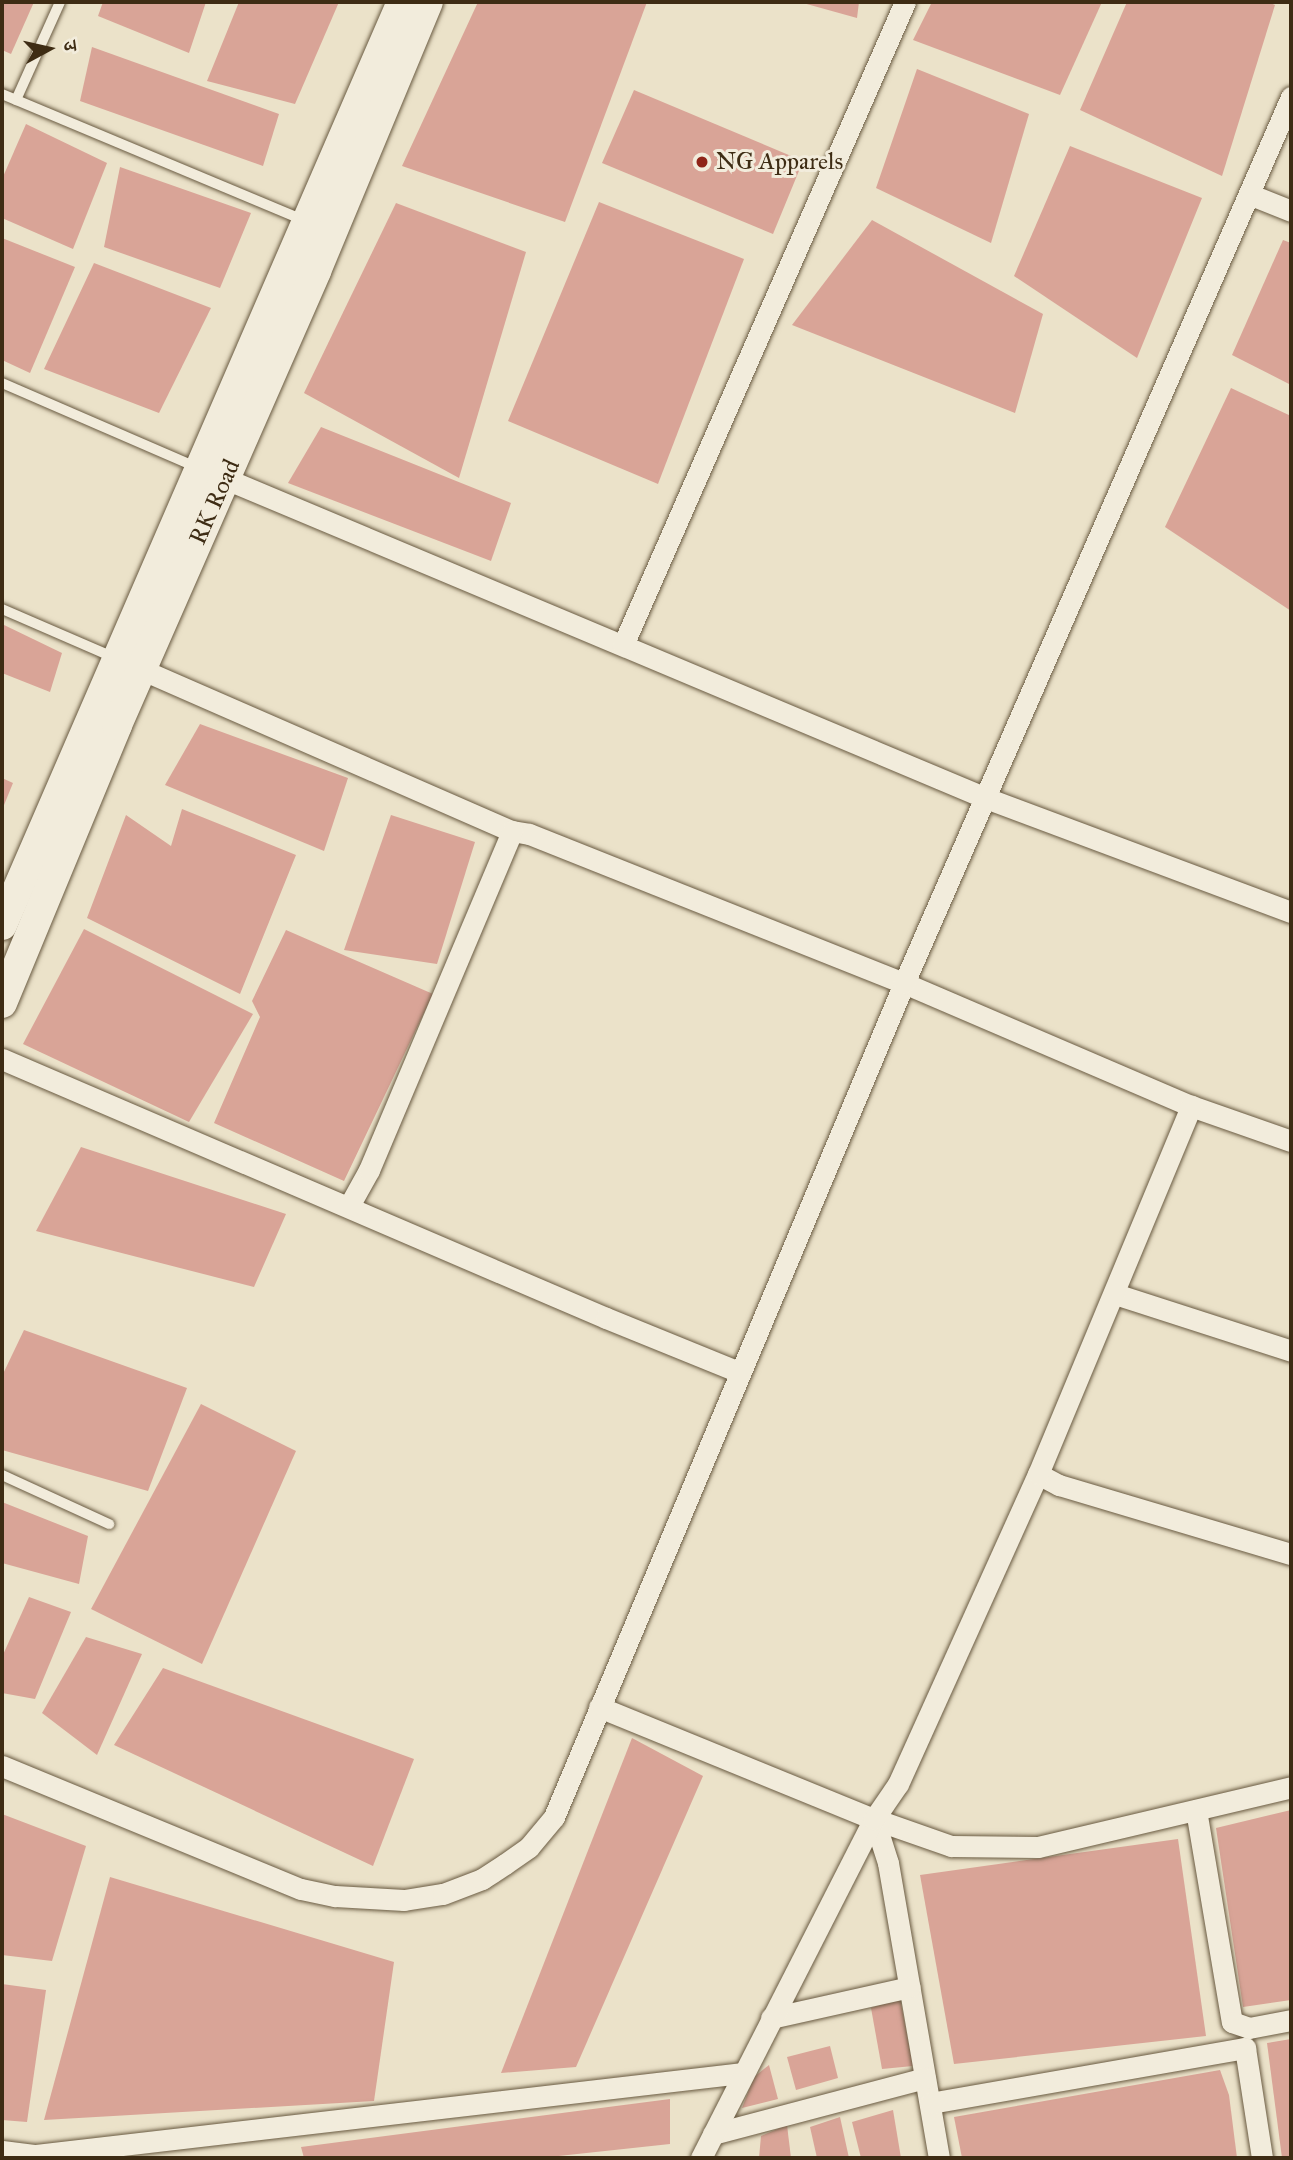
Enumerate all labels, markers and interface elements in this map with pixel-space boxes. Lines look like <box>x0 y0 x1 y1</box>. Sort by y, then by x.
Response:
north arrow <box>14 14 84 84</box>
text: उ <box>58 40 82 52</box>
place label: NG Apparels <box>716 148 843 176</box>
marker: NG Apparels <box>694 154 710 170</box>
street label: RK Road <box>183 455 247 549</box>

